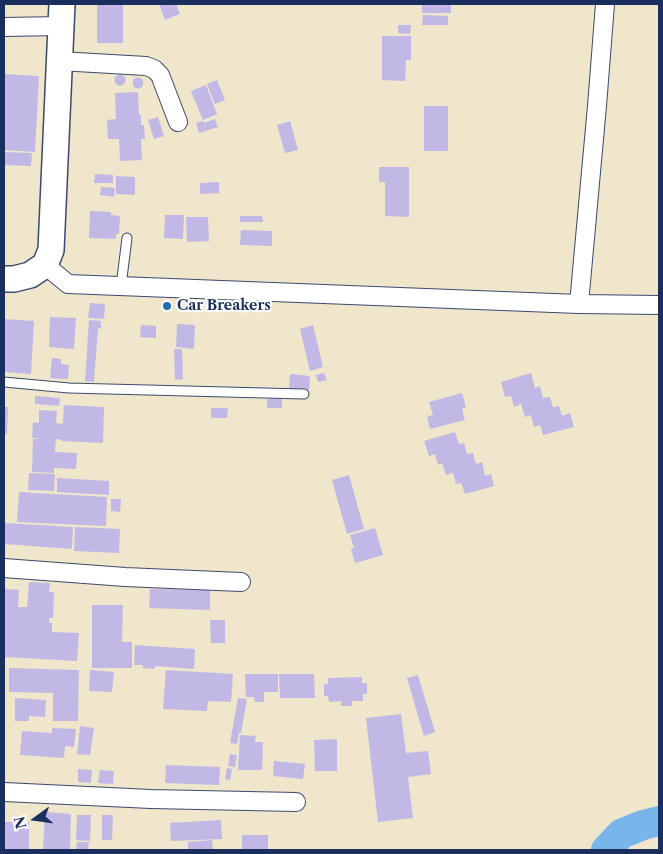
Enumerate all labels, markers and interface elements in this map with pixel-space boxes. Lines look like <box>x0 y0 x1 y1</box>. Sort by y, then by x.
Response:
place label: Car Breakers <box>177 298 271 314</box>
marker: Car Breakers <box>161 300 173 312</box>
north arrow <box>10 794 60 844</box>
text: N <box>10 815 31 831</box>

